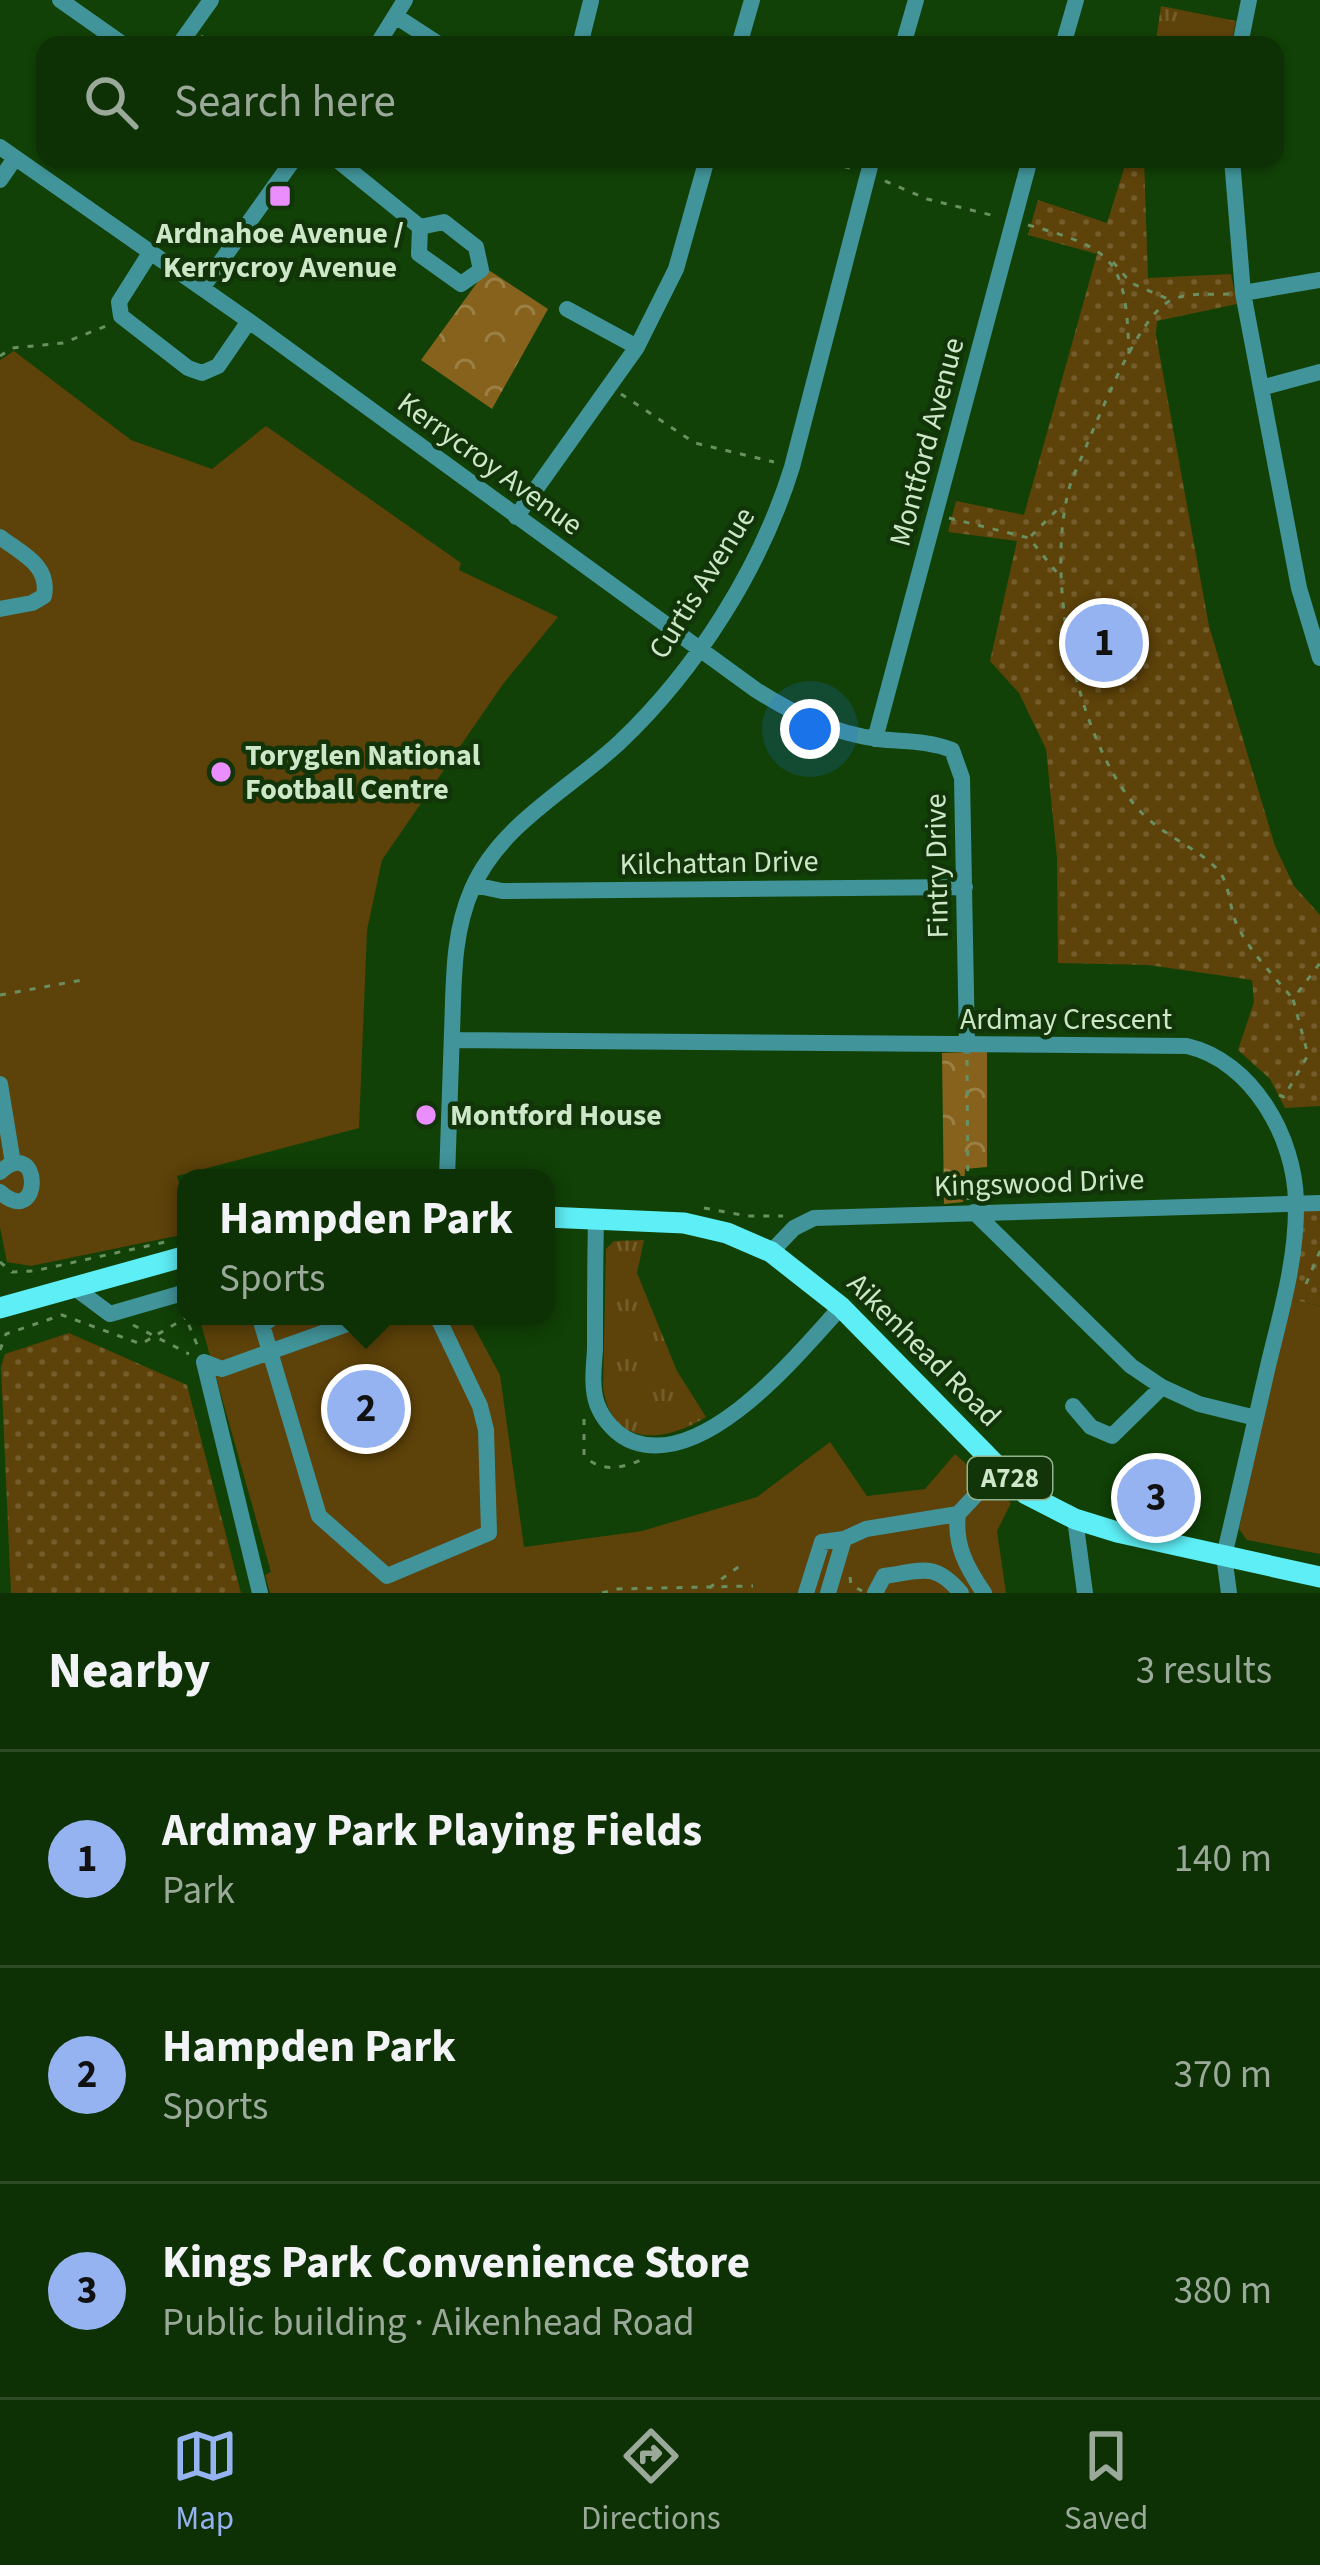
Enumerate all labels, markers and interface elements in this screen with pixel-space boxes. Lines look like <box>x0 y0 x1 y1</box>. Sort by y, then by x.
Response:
search box <box>36 36 1284 168</box>
icon: search <box>78 69 144 135</box>
text: Search here <box>174 70 396 134</box>
marker: Ardnahoe Avenue / Kerrycroy Avenue <box>267 183 293 209</box>
place label: Ardnahoe Avenue / Kerrycroy Avenue <box>155 212 404 289</box>
street label: Montford Avenue <box>878 333 976 551</box>
street label: Kerrycroy Avenue <box>388 382 592 546</box>
street label: Curtis Avenue <box>638 499 766 667</box>
pin: 1 <box>1065 598 1143 688</box>
your location <box>780 699 840 759</box>
place label: Toryglen National Football Centre <box>245 734 481 811</box>
marker: Toryglen National Football Centre <box>208 759 234 785</box>
street label: Fintry Drive <box>914 793 960 939</box>
street label: Kilchattan Drive <box>619 840 819 886</box>
street label: Ardmay Crescent <box>960 998 1172 1041</box>
place label: Montford House <box>450 1094 662 1137</box>
marker: Montford House <box>413 1102 439 1128</box>
street label: Kingswood Drive <box>933 1158 1145 1208</box>
popup <box>177 1169 555 1325</box>
text: Hampden Park <box>219 1187 513 1251</box>
text: Sports <box>219 1251 325 1307</box>
street label: Aikenhead Road <box>837 1263 1011 1437</box>
pin: 2 <box>327 1364 405 1454</box>
pin: 3 <box>1117 1453 1195 1543</box>
road number: A728 <box>968 1457 1052 1499</box>
text: Nearby <box>48 1635 210 1707</box>
text: 3 results <box>1136 1643 1272 1699</box>
text: Ardmay Park Playing Fields <box>162 1799 702 1863</box>
text: 1 <box>77 1831 97 1887</box>
text: 140 m <box>1174 1831 1272 1887</box>
text: Park <box>162 1863 235 1919</box>
text: Hampden Park <box>162 2015 456 2079</box>
text: 2 <box>77 2047 97 2103</box>
text: 370 m <box>1174 2047 1272 2103</box>
text: Sports <box>162 2079 268 2135</box>
text: Kings Park Convenience Store <box>162 2231 750 2295</box>
text: 3 <box>77 2263 97 2319</box>
text: 380 m <box>1174 2263 1272 2319</box>
text: Public building · Aikenhead Road <box>162 2295 695 2351</box>
tab: Map <box>172 2423 238 2542</box>
tab: Directions <box>581 2423 721 2542</box>
tab: Saved <box>1064 2423 1148 2542</box>

